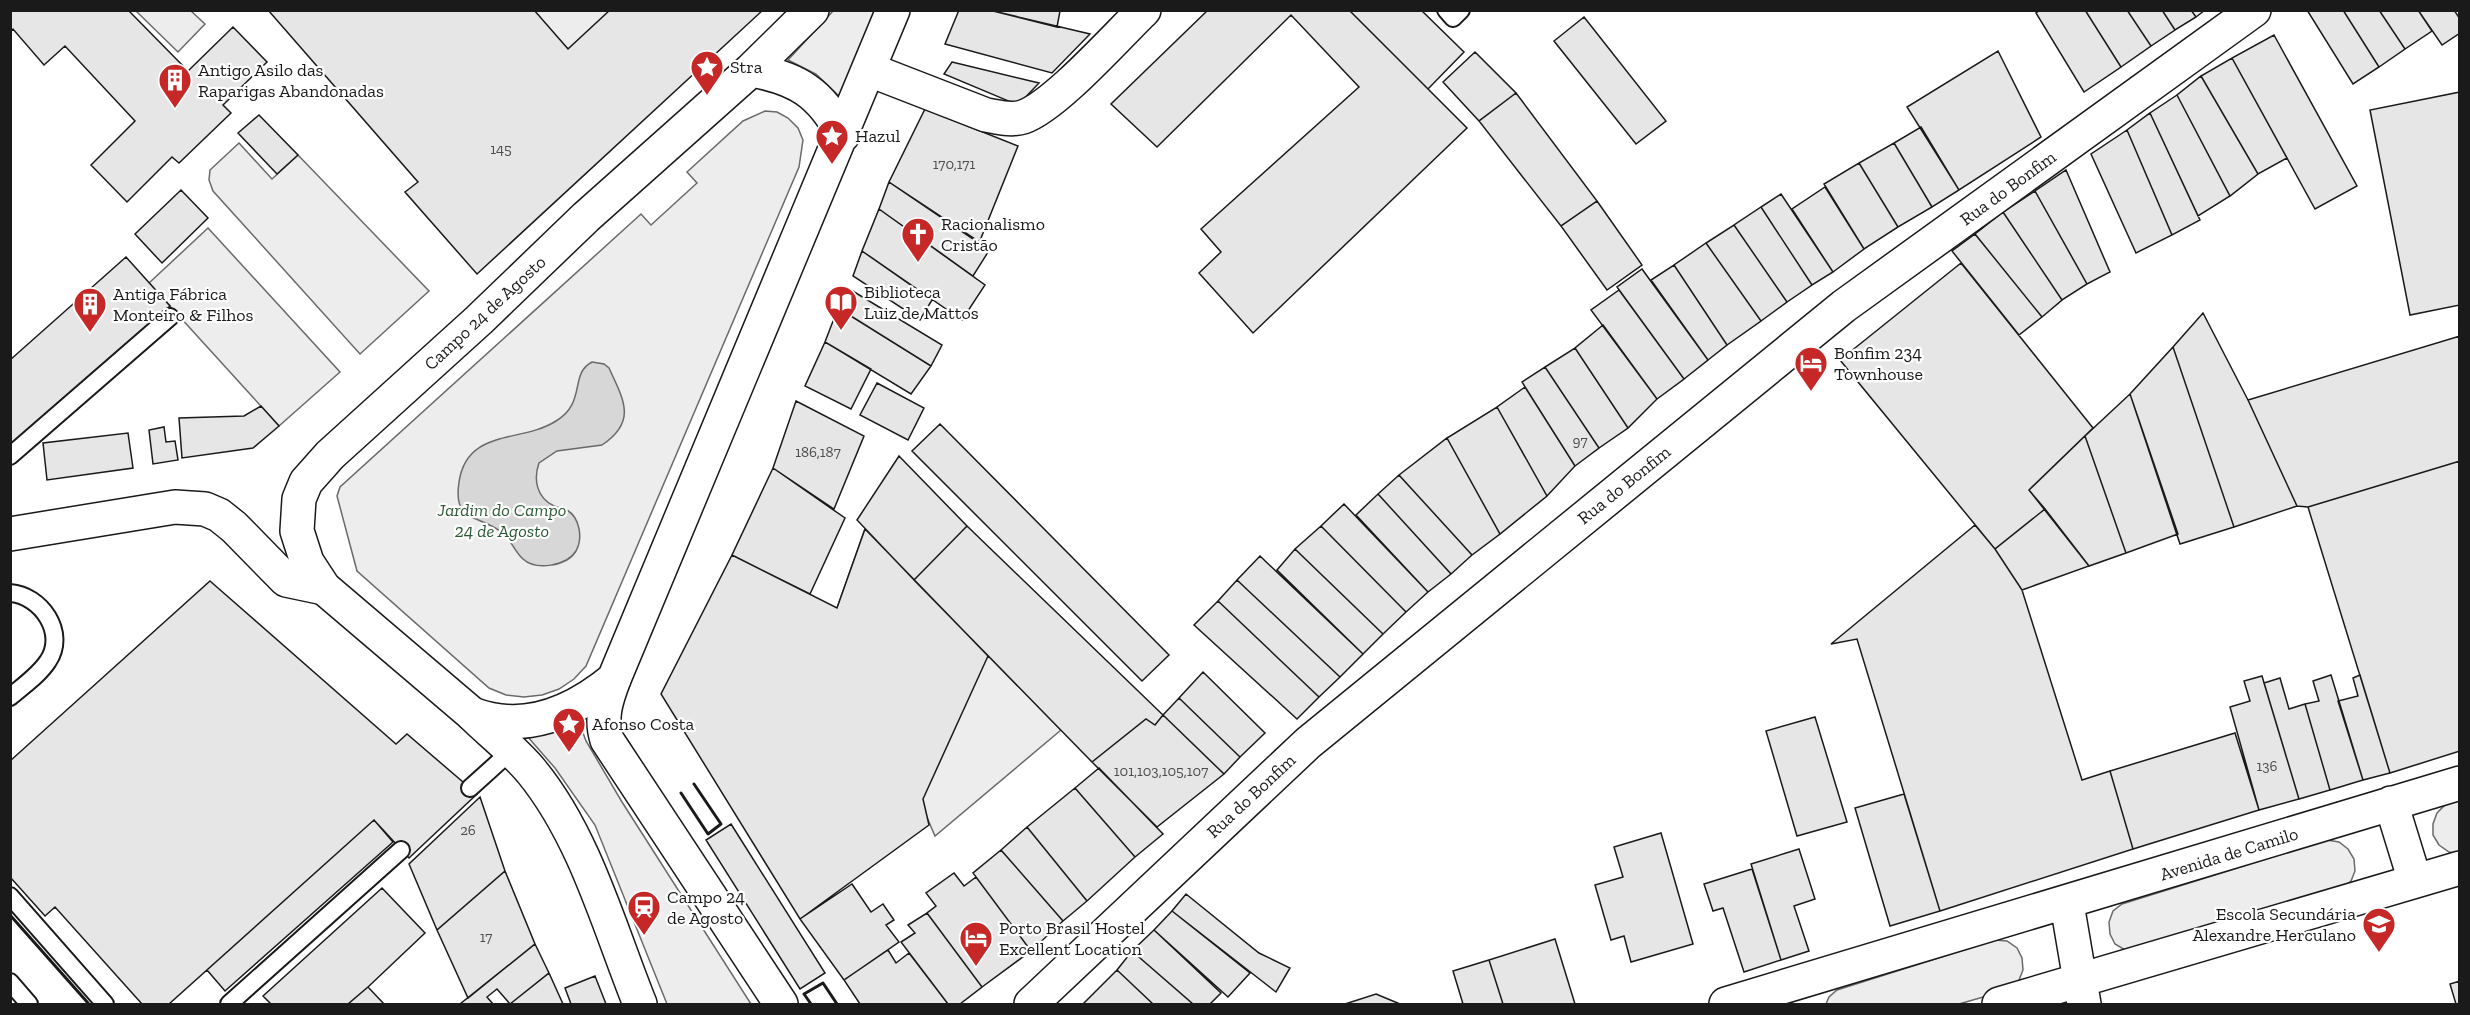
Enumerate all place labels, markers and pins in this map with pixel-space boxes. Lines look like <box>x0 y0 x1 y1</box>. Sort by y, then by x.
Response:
place icon: Stra <box>689 49 725 96</box>
place label: Stra <box>730 56 763 78</box>
place label: Antigo Asilo das Raparigas Abandonadas <box>198 59 384 102</box>
building icon: Antigo Asilo das Raparigas Abandonadas <box>157 62 193 109</box>
place icon: Hazul <box>814 118 850 165</box>
place label: Hazul <box>855 125 901 147</box>
place label: Racionalismo Cristão <box>941 213 1045 256</box>
church icon: Racionalismo Cristão <box>900 216 936 263</box>
place label: Biblioteca Luiz de Mattos <box>864 281 979 324</box>
place label: Antiga Fábrica Monteiro & Filhos <box>113 283 253 326</box>
library icon: Biblioteca Luiz de Mattos <box>823 284 859 331</box>
building icon: Antiga Fábrica Monteiro & Filhos <box>72 286 108 333</box>
place label: Bonfim 234 Townhouse <box>1834 342 1923 385</box>
hotel icon: Bonfim 234 Townhouse <box>1793 345 1829 392</box>
place icon: Afonso Costa <box>551 706 587 753</box>
place label: Afonso Costa <box>592 713 694 735</box>
place label: Campo 24 de Agosto <box>667 886 745 929</box>
station icon: Campo 24 de Agosto <box>626 889 662 936</box>
place label: Escola Secundária Alexandre Herculano <box>2192 903 2356 946</box>
school or university icon: Escola Secundária Alexandre Herculano <box>2361 906 2397 953</box>
place label: Porto Brasil Hostel Excellent Location <box>999 917 1145 960</box>
hotel icon: Porto Brasil Hostel Excellent Location <box>958 920 994 967</box>

